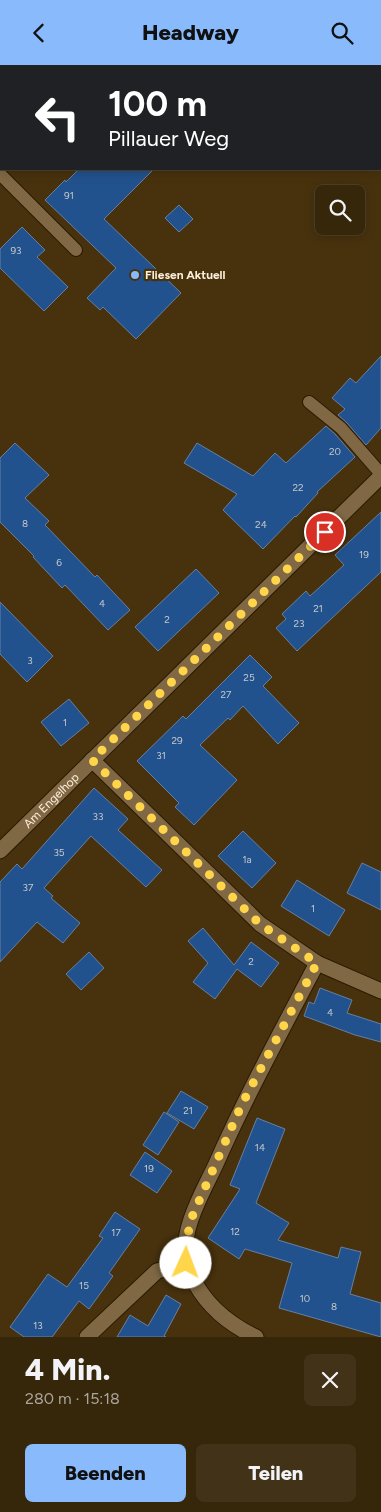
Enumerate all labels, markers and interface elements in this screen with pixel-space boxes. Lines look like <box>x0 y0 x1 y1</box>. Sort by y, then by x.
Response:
icon: back <box>25 19 53 47</box>
text: Headway <box>142 19 239 46</box>
icon: search <box>328 19 356 47</box>
text: 100 m <box>108 83 207 125</box>
icon: left <box>25 85 90 150</box>
text: Pillauer Weg <box>108 125 229 152</box>
map controls <box>315 185 365 235</box>
button: search <box>315 185 365 235</box>
house number: 91 <box>64 189 74 202</box>
house number: 93 <box>10 244 22 257</box>
place label: Fliesen Aktuell <box>145 268 226 282</box>
marker: Fliesen Aktuell <box>129 269 141 281</box>
house number: 20 <box>329 445 341 458</box>
house number: 22 <box>292 481 304 494</box>
pin <box>304 511 346 553</box>
house number: 8 <box>22 517 28 530</box>
house number: 24 <box>255 518 267 531</box>
icon: arrive <box>311 518 339 546</box>
house number: 19 <box>359 548 369 561</box>
house number: 6 <box>56 556 62 569</box>
house number: 4 <box>99 597 105 610</box>
house number: 21 <box>313 602 323 615</box>
house number: 2 <box>164 613 170 626</box>
house number: 23 <box>293 617 305 630</box>
house number: 3 <box>27 654 33 667</box>
house number: 25 <box>243 671 255 684</box>
house number: 27 <box>221 688 232 701</box>
house number: 1 <box>63 716 67 729</box>
house number: 29 <box>171 734 183 747</box>
house number: 31 <box>156 749 166 762</box>
street label: Am Engelhop <box>21 770 82 831</box>
house number: 33 <box>93 810 103 823</box>
house number: 35 <box>53 846 65 859</box>
house number: 1a <box>242 853 252 866</box>
house number: 37 <box>23 881 34 894</box>
house number: 1 <box>311 902 315 915</box>
house number: 2 <box>248 955 254 968</box>
house number: 4 <box>327 1006 333 1019</box>
house number: 21 <box>183 1104 193 1117</box>
house number: 14 <box>255 1141 265 1154</box>
house number: 19 <box>144 1162 154 1175</box>
house number: 12 <box>230 1225 240 1238</box>
house number: 17 <box>111 1226 121 1239</box>
position arrow <box>159 1236 211 1288</box>
house number: 15 <box>79 1279 89 1292</box>
house number: 10 <box>300 1292 310 1305</box>
house number: 8 <box>331 1300 337 1313</box>
house number: 13 <box>33 1319 43 1332</box>
text: 4 Min. <box>25 1351 111 1388</box>
button: close <box>304 1354 356 1406</box>
text: 280 m · 15:18 <box>25 1389 120 1408</box>
button: Beenden <box>25 1444 186 1502</box>
button: Teilen <box>196 1444 356 1502</box>

